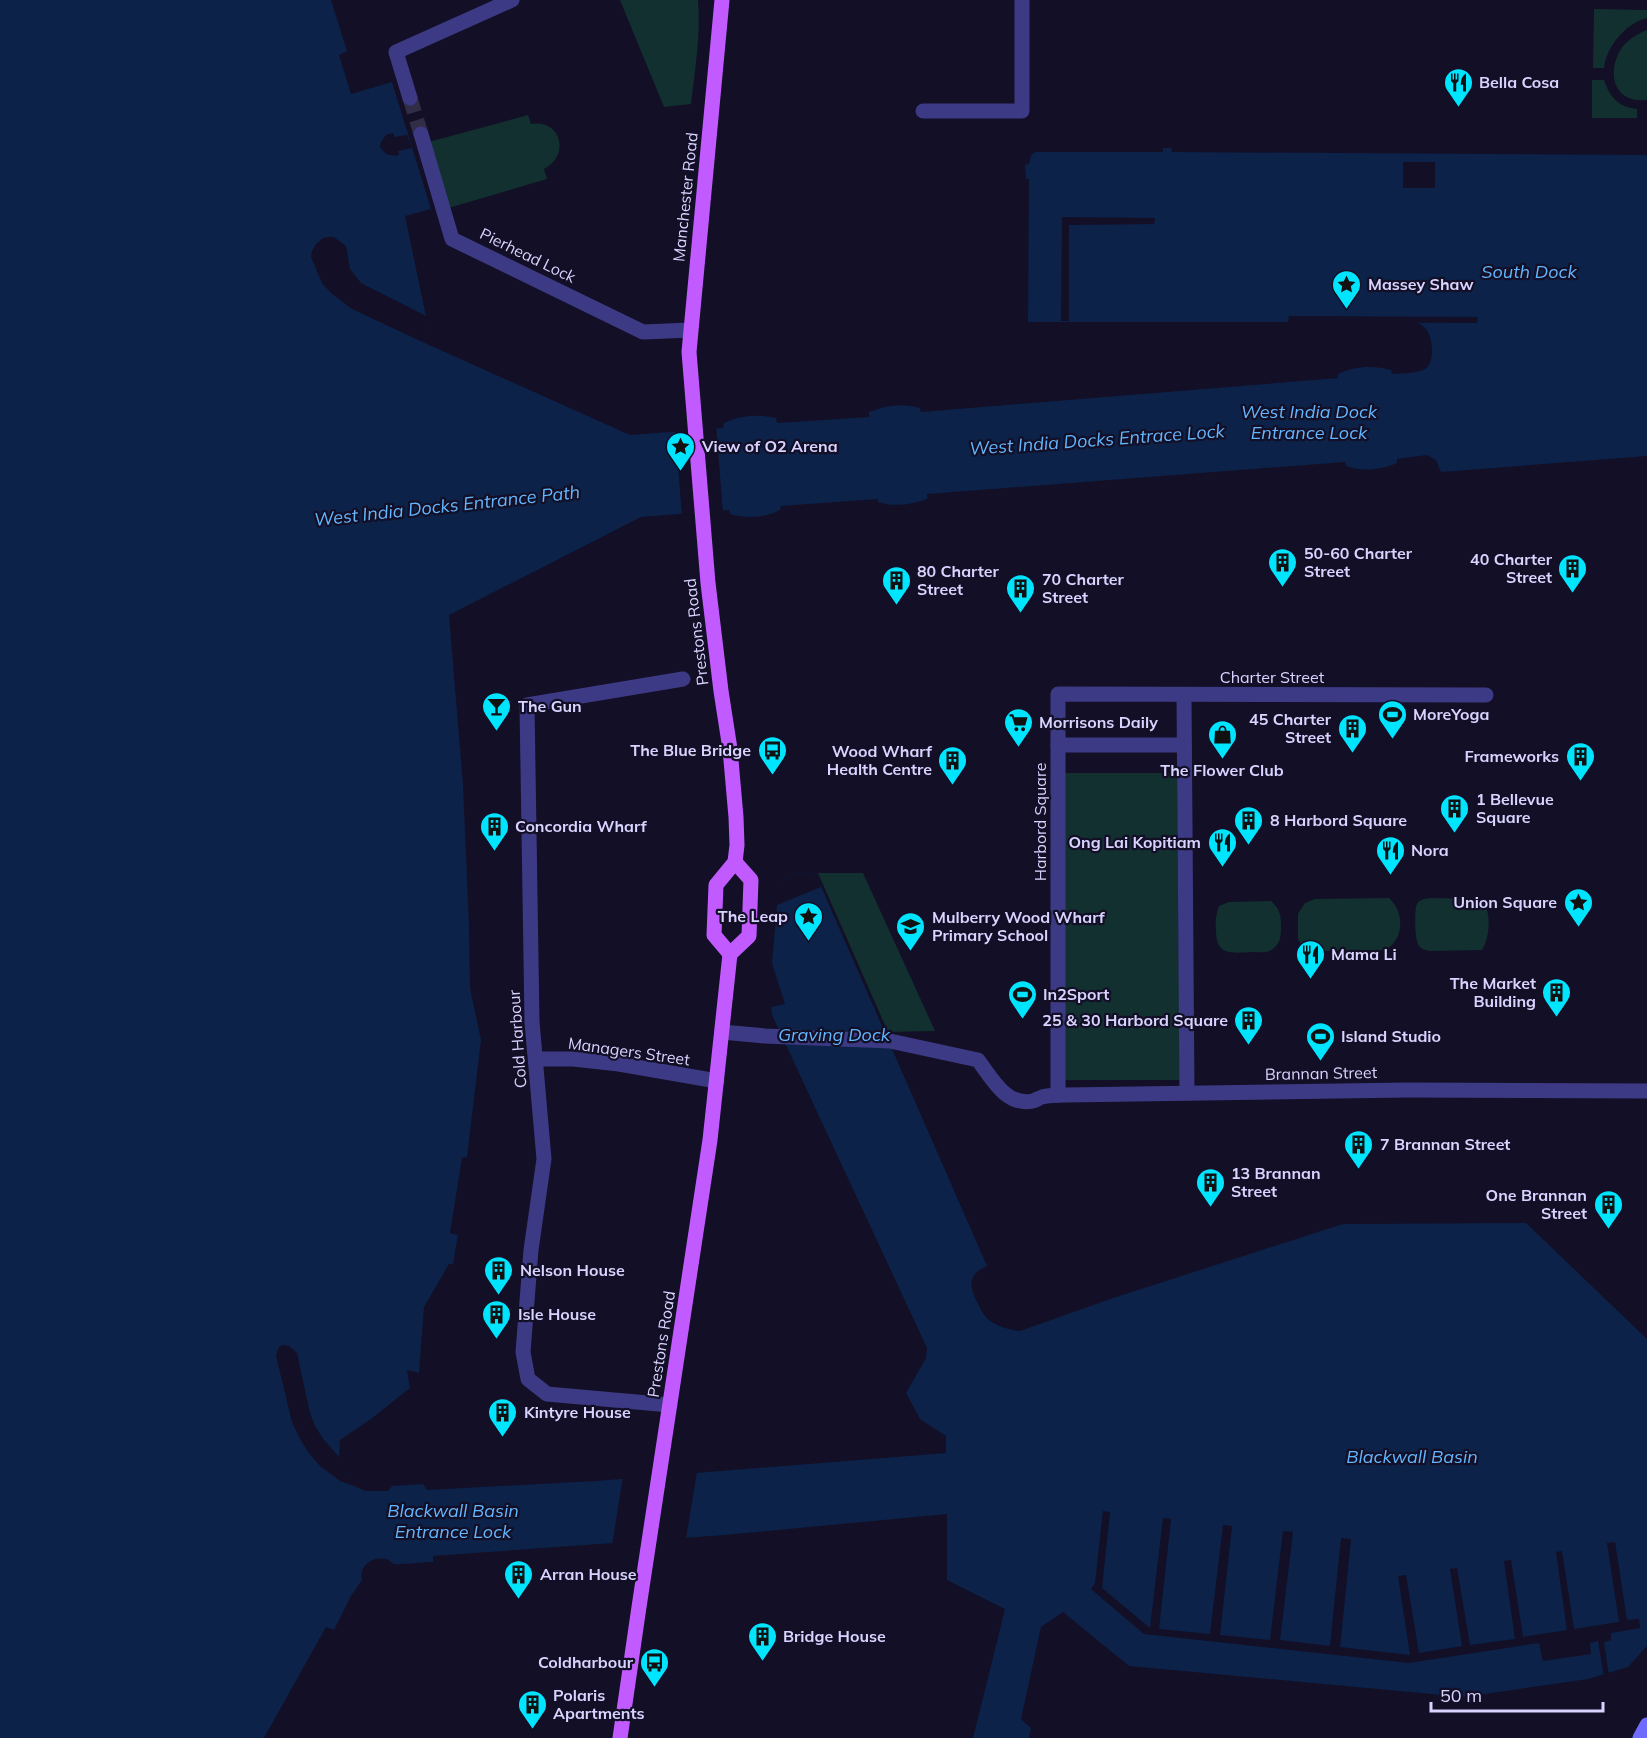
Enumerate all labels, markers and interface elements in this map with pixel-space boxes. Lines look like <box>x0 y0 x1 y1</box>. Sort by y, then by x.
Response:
restaurant icon: Bella Cosa <box>1442 66 1474 108</box>
place label: Bella Cosa <box>1479 72 1559 92</box>
street label: Manchester Road <box>668 131 702 263</box>
street label: Pierhead Lock <box>477 223 580 287</box>
water label: South Dock <box>1481 260 1577 283</box>
place icon: Massey Shaw <box>1331 268 1363 310</box>
place label: Massey Shaw <box>1368 274 1474 294</box>
water label: West India Dock Entrance Lock <box>1241 400 1378 444</box>
water label: West India Docks Entrace Lock <box>969 419 1226 460</box>
place icon: View of O2 Arena <box>665 430 697 472</box>
place label: View of O2 Arena <box>701 436 838 456</box>
water label: West India Docks Entrance Path <box>313 480 581 531</box>
place label: 50-60 Charter Street <box>1304 543 1413 581</box>
building icon: 50-60 Charter Street <box>1267 546 1299 588</box>
place label: 40 Charter Street <box>1470 549 1553 587</box>
building icon: 40 Charter Street <box>1557 552 1589 594</box>
place label: 80 Charter Street <box>917 561 1000 599</box>
building icon: 80 Charter Street <box>880 564 912 606</box>
place label: 70 Charter Street <box>1042 569 1125 607</box>
building icon: 70 Charter Street <box>1005 572 1037 614</box>
street label: Prestons Road <box>679 577 713 687</box>
street label: Charter Street <box>1220 667 1325 687</box>
bar icon: The Gun <box>481 690 513 732</box>
place label: The Gun <box>518 696 582 716</box>
sports icon: MoreYoga <box>1376 698 1408 740</box>
place label: MoreYoga <box>1413 704 1489 724</box>
supermarket icon: Morrisons Daily <box>1002 706 1034 748</box>
place label: 45 Charter Street <box>1249 709 1332 747</box>
place label: Morrisons Daily <box>1039 712 1158 732</box>
building icon: 45 Charter Street <box>1336 712 1368 754</box>
shop icon: The Flower Club <box>1206 718 1238 760</box>
bus stop icon: The Blue Bridge <box>756 734 788 776</box>
place label: The Blue Bridge <box>630 740 751 760</box>
building icon: Frameworks <box>1564 740 1596 782</box>
place label: Wood Wharf Health Centre <box>827 741 933 779</box>
building icon: Wood Wharf Health Centre <box>937 744 969 786</box>
place label: Frameworks <box>1464 746 1559 766</box>
place label: The Flower Club <box>1160 760 1284 780</box>
street label: Harbord Square <box>1030 763 1050 881</box>
place label: 1 Bellevue Square <box>1476 789 1554 827</box>
building icon: 1 Bellevue Square <box>1439 792 1471 834</box>
building icon: 8 Harbord Square <box>1233 804 1265 846</box>
building icon: Concordia Wharf <box>478 810 510 852</box>
place label: 8 Harbord Square <box>1270 810 1407 830</box>
place label: Concordia Wharf <box>515 816 648 836</box>
restaurant icon: Ong Lai Kopitiam <box>1206 826 1238 868</box>
place label: Ong Lai Kopitiam <box>1068 832 1201 852</box>
restaurant icon: Nora <box>1374 834 1406 876</box>
place label: Nora <box>1411 840 1449 860</box>
place icon: Union Square <box>1562 886 1594 928</box>
place label: Union Square <box>1453 892 1557 912</box>
place icon: The Leap <box>793 900 825 942</box>
place label: The Leap <box>718 906 788 926</box>
place label: Mulberry Wood Wharf Primary School <box>932 907 1106 945</box>
school or university icon: Mulberry Wood Wharf Primary School <box>895 910 927 952</box>
restaurant icon: Mama Li <box>1294 938 1326 980</box>
place label: Mama Li <box>1331 944 1397 964</box>
place label: The Market Building <box>1450 973 1536 1011</box>
building icon: The Market Building <box>1541 976 1573 1018</box>
sports icon: In2Sport <box>1006 978 1038 1020</box>
place label: In2Sport <box>1043 984 1109 1004</box>
street label: Cold Harbour <box>504 989 530 1089</box>
building icon: 25 & 30 Harbord Square <box>1233 1004 1265 1046</box>
place label: 25 & 30 Harbord Square <box>1042 1010 1228 1030</box>
sports icon: Island Studio <box>1304 1020 1336 1062</box>
water label: Graving Dock <box>778 1023 891 1046</box>
place label: Island Studio <box>1341 1026 1441 1046</box>
street label: Managers Street <box>567 1033 692 1069</box>
street label: Brannan Street <box>1265 1062 1378 1084</box>
building icon: 7 Brannan Street <box>1343 1128 1375 1170</box>
place label: 7 Brannan Street <box>1380 1134 1510 1154</box>
place label: 13 Brannan Street <box>1231 1163 1321 1201</box>
building icon: 13 Brannan Street <box>1194 1166 1226 1208</box>
place label: One Brannan Street <box>1486 1185 1587 1223</box>
building icon: One Brannan Street <box>1592 1188 1624 1230</box>
building icon: Nelson House <box>483 1254 515 1296</box>
place label: Nelson House <box>520 1260 625 1280</box>
street label: Prestons Road <box>643 1289 679 1399</box>
building icon: Isle House <box>481 1298 513 1340</box>
place label: Isle House <box>518 1304 596 1324</box>
building icon: Kintyre House <box>487 1396 519 1438</box>
place label: Kintyre House <box>524 1402 631 1422</box>
water label: Blackwall Basin <box>1346 1445 1478 1468</box>
water label: Blackwall Basin Entrance Lock <box>387 1499 519 1543</box>
building icon: Arran House <box>503 1558 535 1600</box>
place label: Arran House <box>540 1564 637 1584</box>
building icon: Bridge House <box>746 1620 778 1662</box>
place label: Bridge House <box>783 1626 886 1646</box>
bus stop icon: Coldharbour <box>638 1646 670 1688</box>
place label: Coldharbour <box>538 1652 634 1672</box>
scale bar <box>1431 1675 1604 1713</box>
text: 50 m <box>1440 1684 1482 1707</box>
place label: Polaris Apartments <box>553 1685 645 1723</box>
building icon: Polaris Apartments <box>516 1688 548 1730</box>

